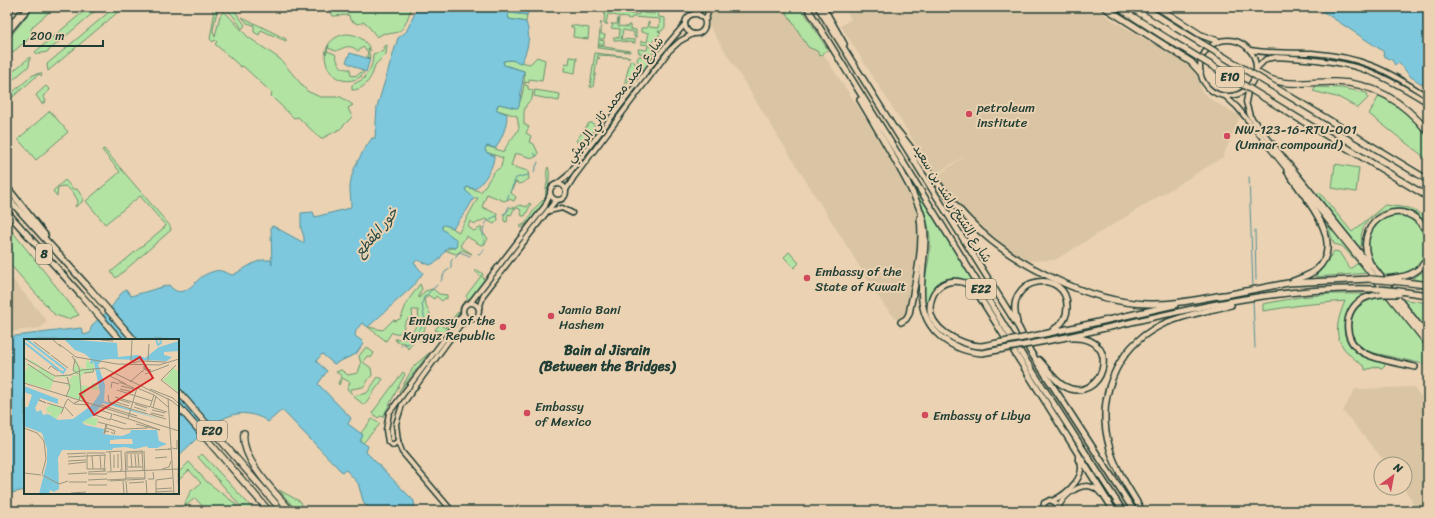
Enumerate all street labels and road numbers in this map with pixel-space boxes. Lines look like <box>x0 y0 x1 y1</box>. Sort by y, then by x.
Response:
street label: شارع حمد محمد ثاني الرميثي <box>559 31 670 167</box>
road number: E10 <box>1216 67 1244 87</box>
street label: شارع الشيخ راشد بن سعيد <box>907 139 998 267</box>
road number: 8 <box>36 244 52 264</box>
road number: E22 <box>966 279 996 299</box>
road number: E20 <box>197 421 227 441</box>

